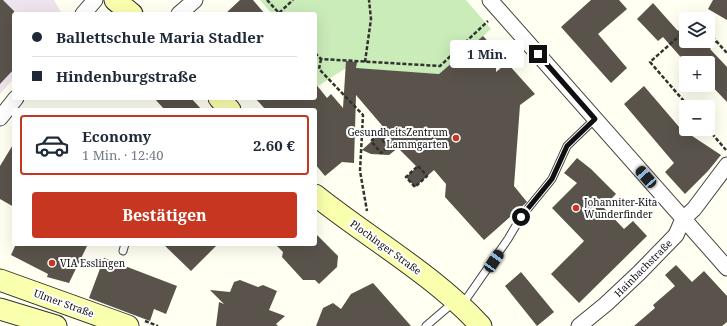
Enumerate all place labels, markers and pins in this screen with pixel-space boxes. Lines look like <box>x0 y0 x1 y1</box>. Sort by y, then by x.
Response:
place label: GesundheitsZentrum Lammgarten <box>347 125 449 151</box>
marker: GesundheitsZentrum Lammgarten <box>451 133 461 143</box>
place label: Johanniter-Kita Wunderfinder <box>583 195 658 221</box>
marker: Johanniter-Kita Wunderfinder <box>571 203 581 213</box>
place label: VIA Esslingen <box>60 256 126 270</box>
marker: VIA Esslingen <box>47 258 57 268</box>

